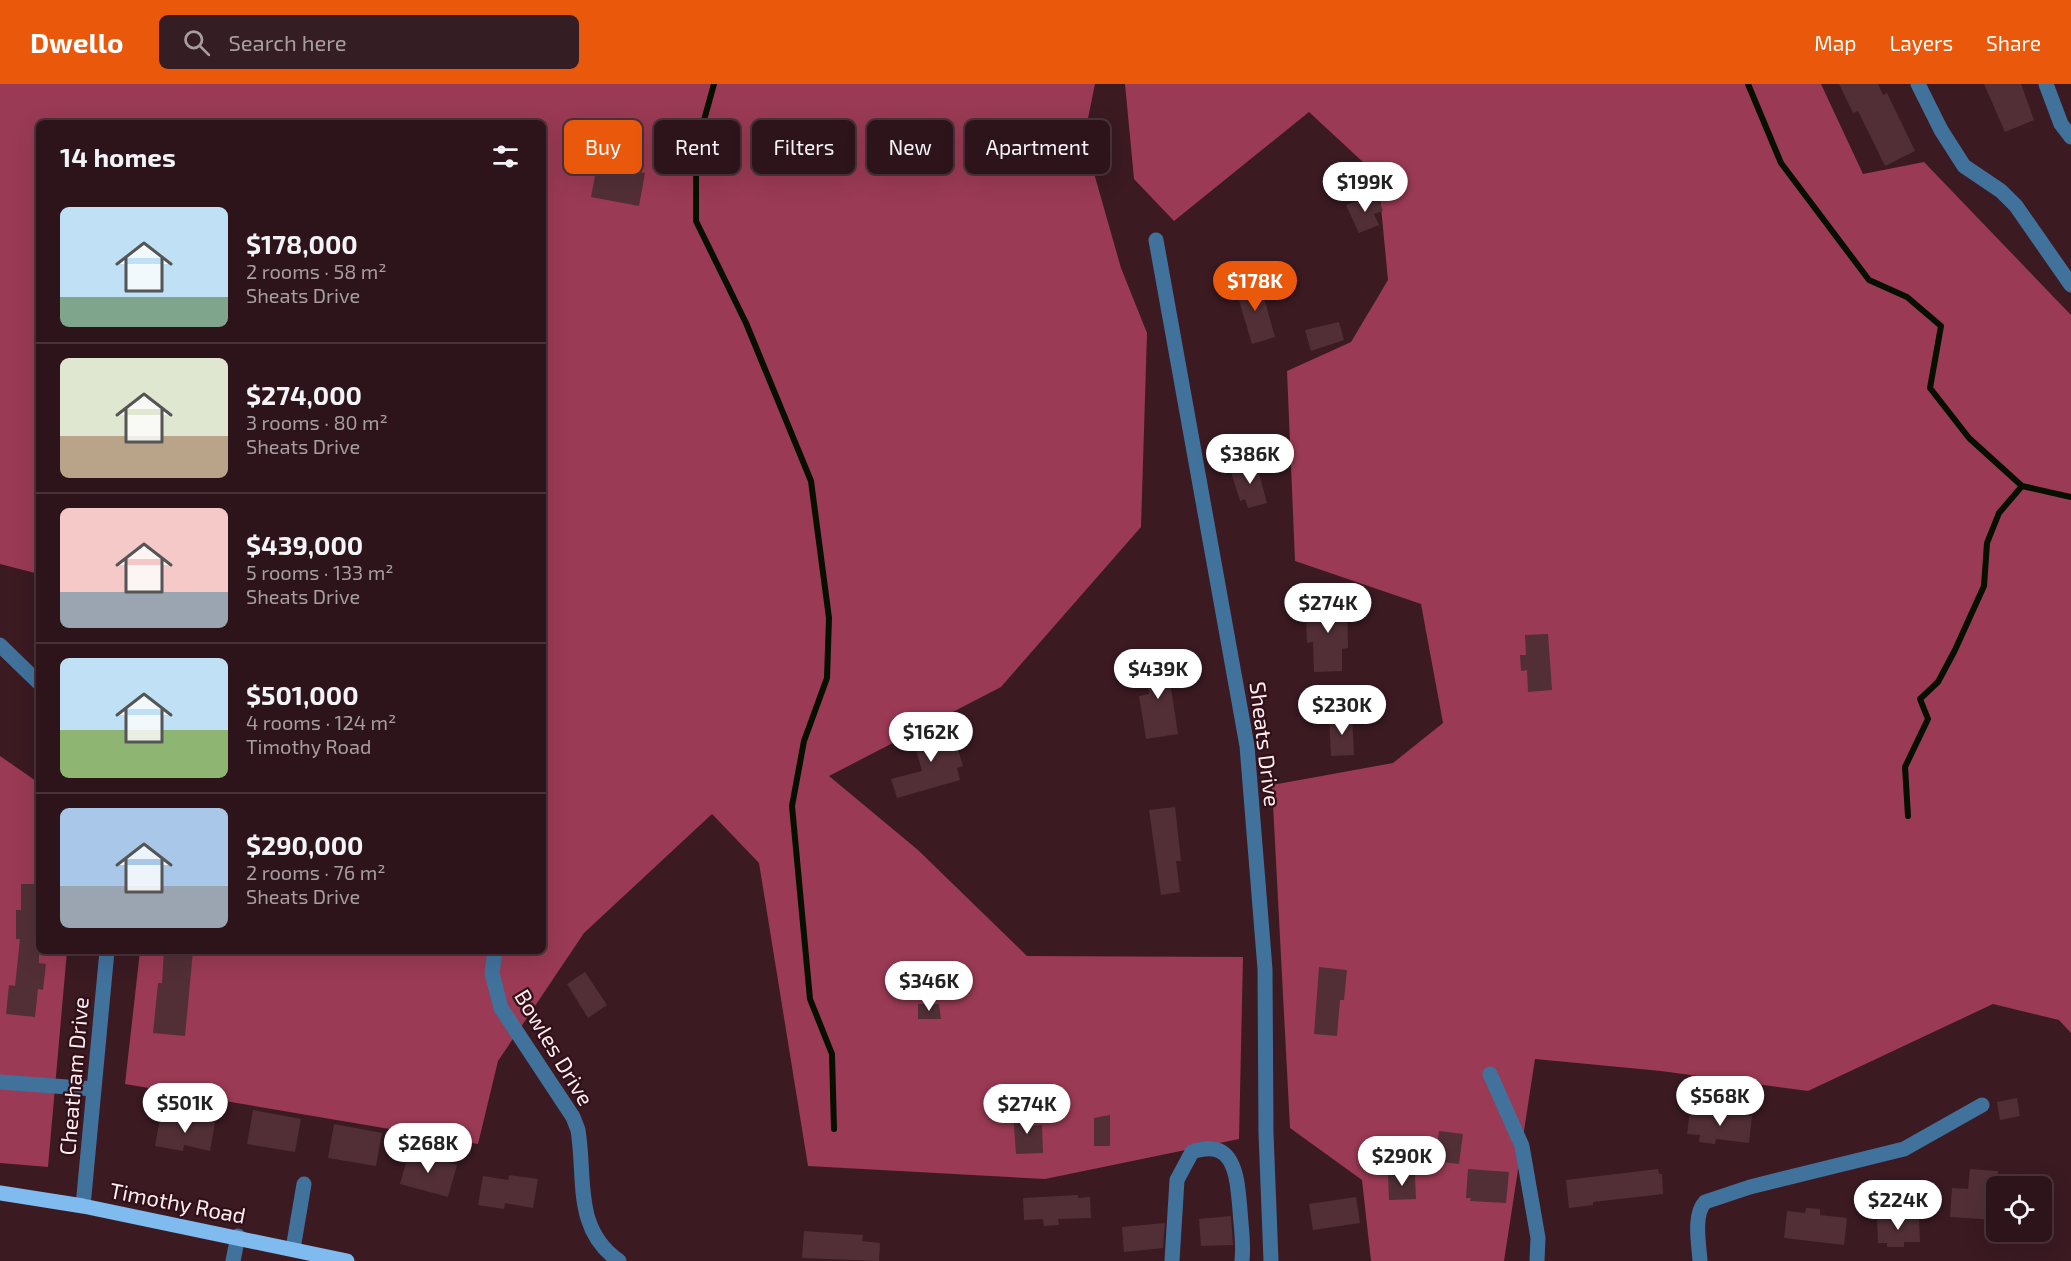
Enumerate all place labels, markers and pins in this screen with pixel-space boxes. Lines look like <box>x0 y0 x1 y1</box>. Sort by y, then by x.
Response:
pin: $199K <box>1323 162 1407 213</box>
pin: $178K <box>1213 261 1297 312</box>
pin: $386K <box>1208 434 1292 485</box>
pin: $274K <box>1286 583 1370 634</box>
pin: $439K <box>1116 649 1200 700</box>
pin: $230K <box>1300 685 1384 736</box>
pin: $162K <box>889 712 973 763</box>
pin: $346K <box>887 961 971 1012</box>
pin: $568K <box>1678 1076 1762 1127</box>
pin: $501K <box>143 1083 227 1134</box>
pin: $274K <box>985 1084 1069 1135</box>
pin: $268K <box>386 1123 470 1174</box>
pin: $290K <box>1360 1136 1444 1187</box>
pin: $224K <box>1856 1180 1940 1231</box>

